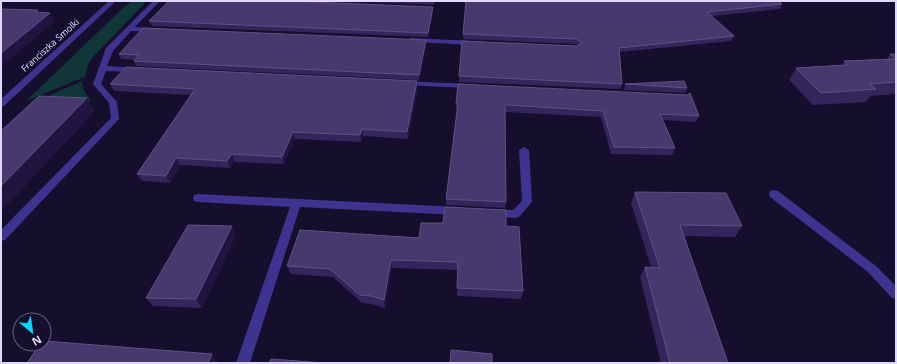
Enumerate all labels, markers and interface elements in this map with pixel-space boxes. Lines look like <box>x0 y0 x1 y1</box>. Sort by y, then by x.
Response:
street label: Franciszka Smolki <box>18 15 82 75</box>
north arrow <box>12 312 52 352</box>
text: N <box>30 332 45 350</box>

